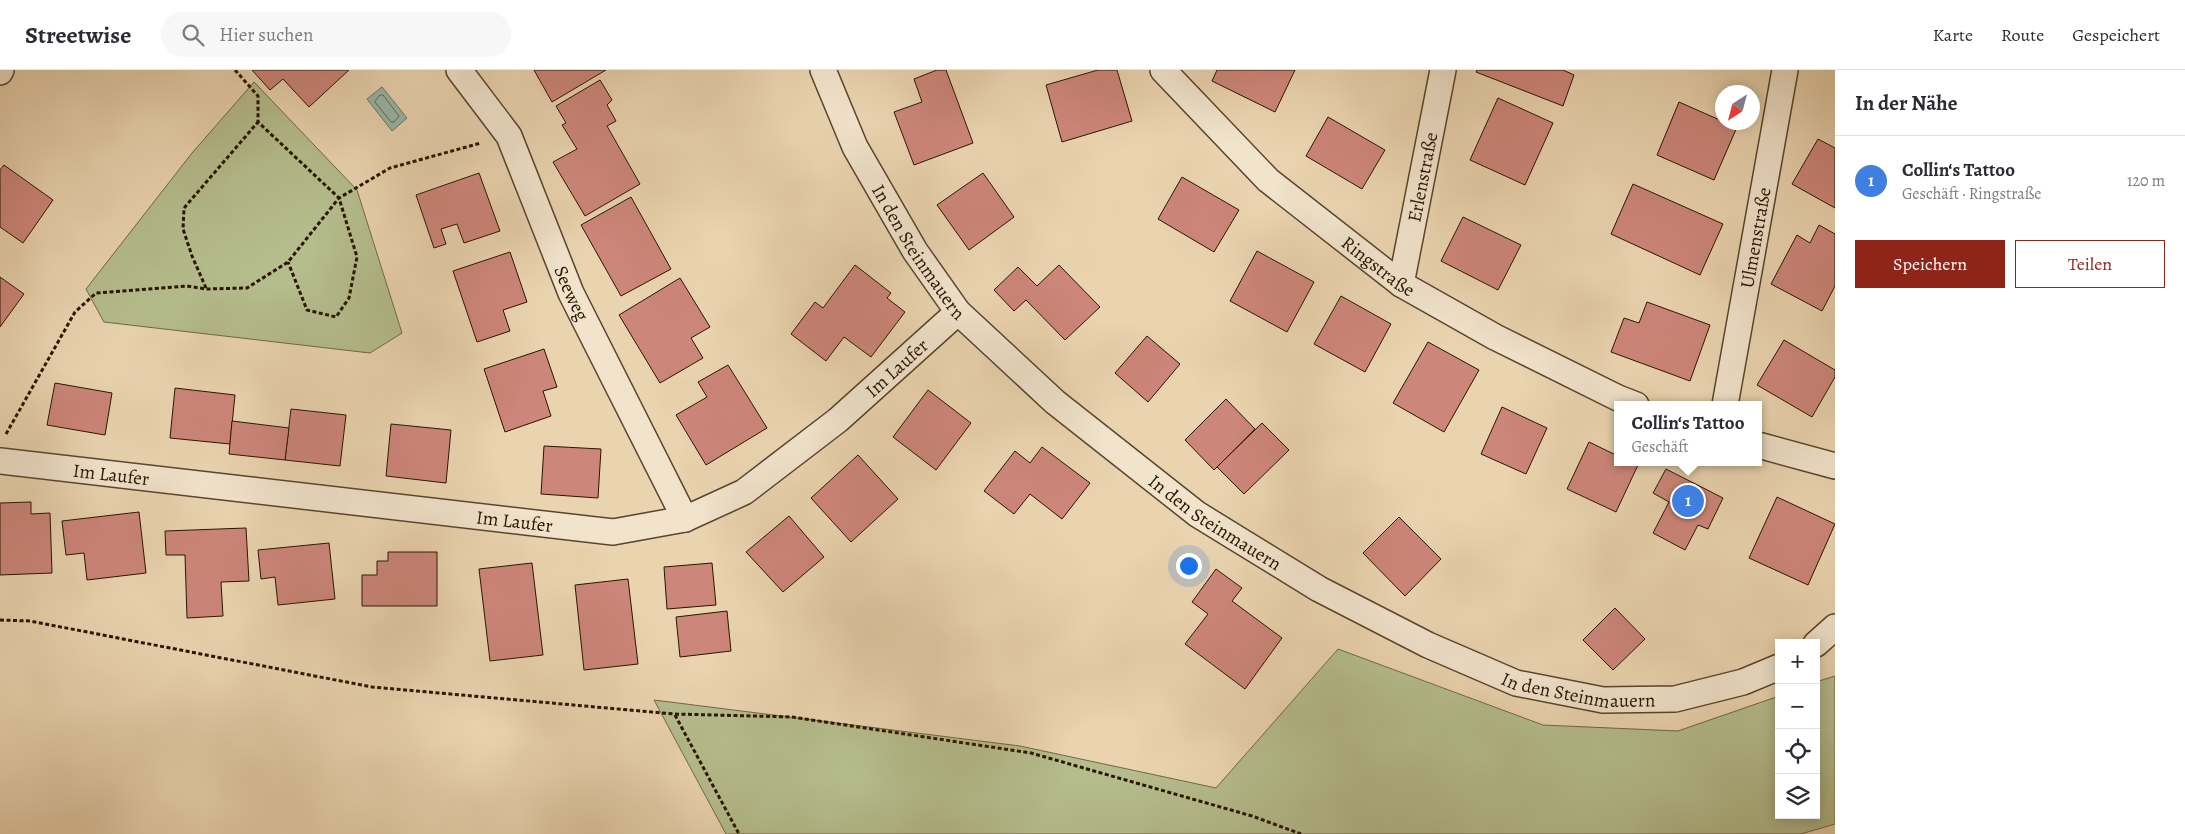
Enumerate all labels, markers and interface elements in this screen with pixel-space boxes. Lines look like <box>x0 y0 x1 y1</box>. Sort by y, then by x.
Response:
search box <box>161 12 511 57</box>
text: Streetwise <box>25 19 131 51</box>
icon: search <box>179 21 207 49</box>
text: Hier suchen <box>219 22 313 48</box>
text: Karte <box>1933 23 1973 47</box>
text: Route <box>2001 23 2044 47</box>
text: Gespeichert <box>2072 23 2160 47</box>
north arrow <box>1715 85 1760 130</box>
text: In der Nähe <box>1855 89 1957 117</box>
street label: Erlenstraße <box>1401 130 1445 224</box>
text: Collin‘s Tattoo <box>1902 157 2015 183</box>
text: 1 <box>1868 170 1874 192</box>
text: 120 m <box>2127 170 2165 192</box>
street label: In den Steinmauern <box>865 180 970 326</box>
text: Geschäft · Ringstraße <box>1902 183 2041 205</box>
street label: Ulmenstraße <box>1734 185 1778 290</box>
street label: Ringstraße <box>1336 230 1419 303</box>
button: Speichern <box>1855 240 2005 288</box>
button: Teilen <box>2015 240 2165 288</box>
street label: Seeweg <box>548 262 595 326</box>
street label: Im Laufer <box>860 333 934 404</box>
popup <box>1614 401 1762 466</box>
text: Collin‘s Tattoo <box>1632 410 1744 436</box>
text: Geschäft <box>1632 436 1689 458</box>
street label: Im Laufer <box>72 458 151 492</box>
street label: In den Steinmauern <box>1143 469 1286 577</box>
pin: 1 <box>1672 482 1704 520</box>
street label: Im Laufer <box>475 504 554 539</box>
your location <box>1176 553 1202 579</box>
map controls <box>1775 639 1820 819</box>
button: + <box>1775 639 1820 684</box>
street label: In den Steinmauern <box>1497 666 1655 715</box>
button: − <box>1775 684 1820 729</box>
button: locate <box>1775 729 1820 774</box>
button: layers <box>1775 774 1820 819</box>

